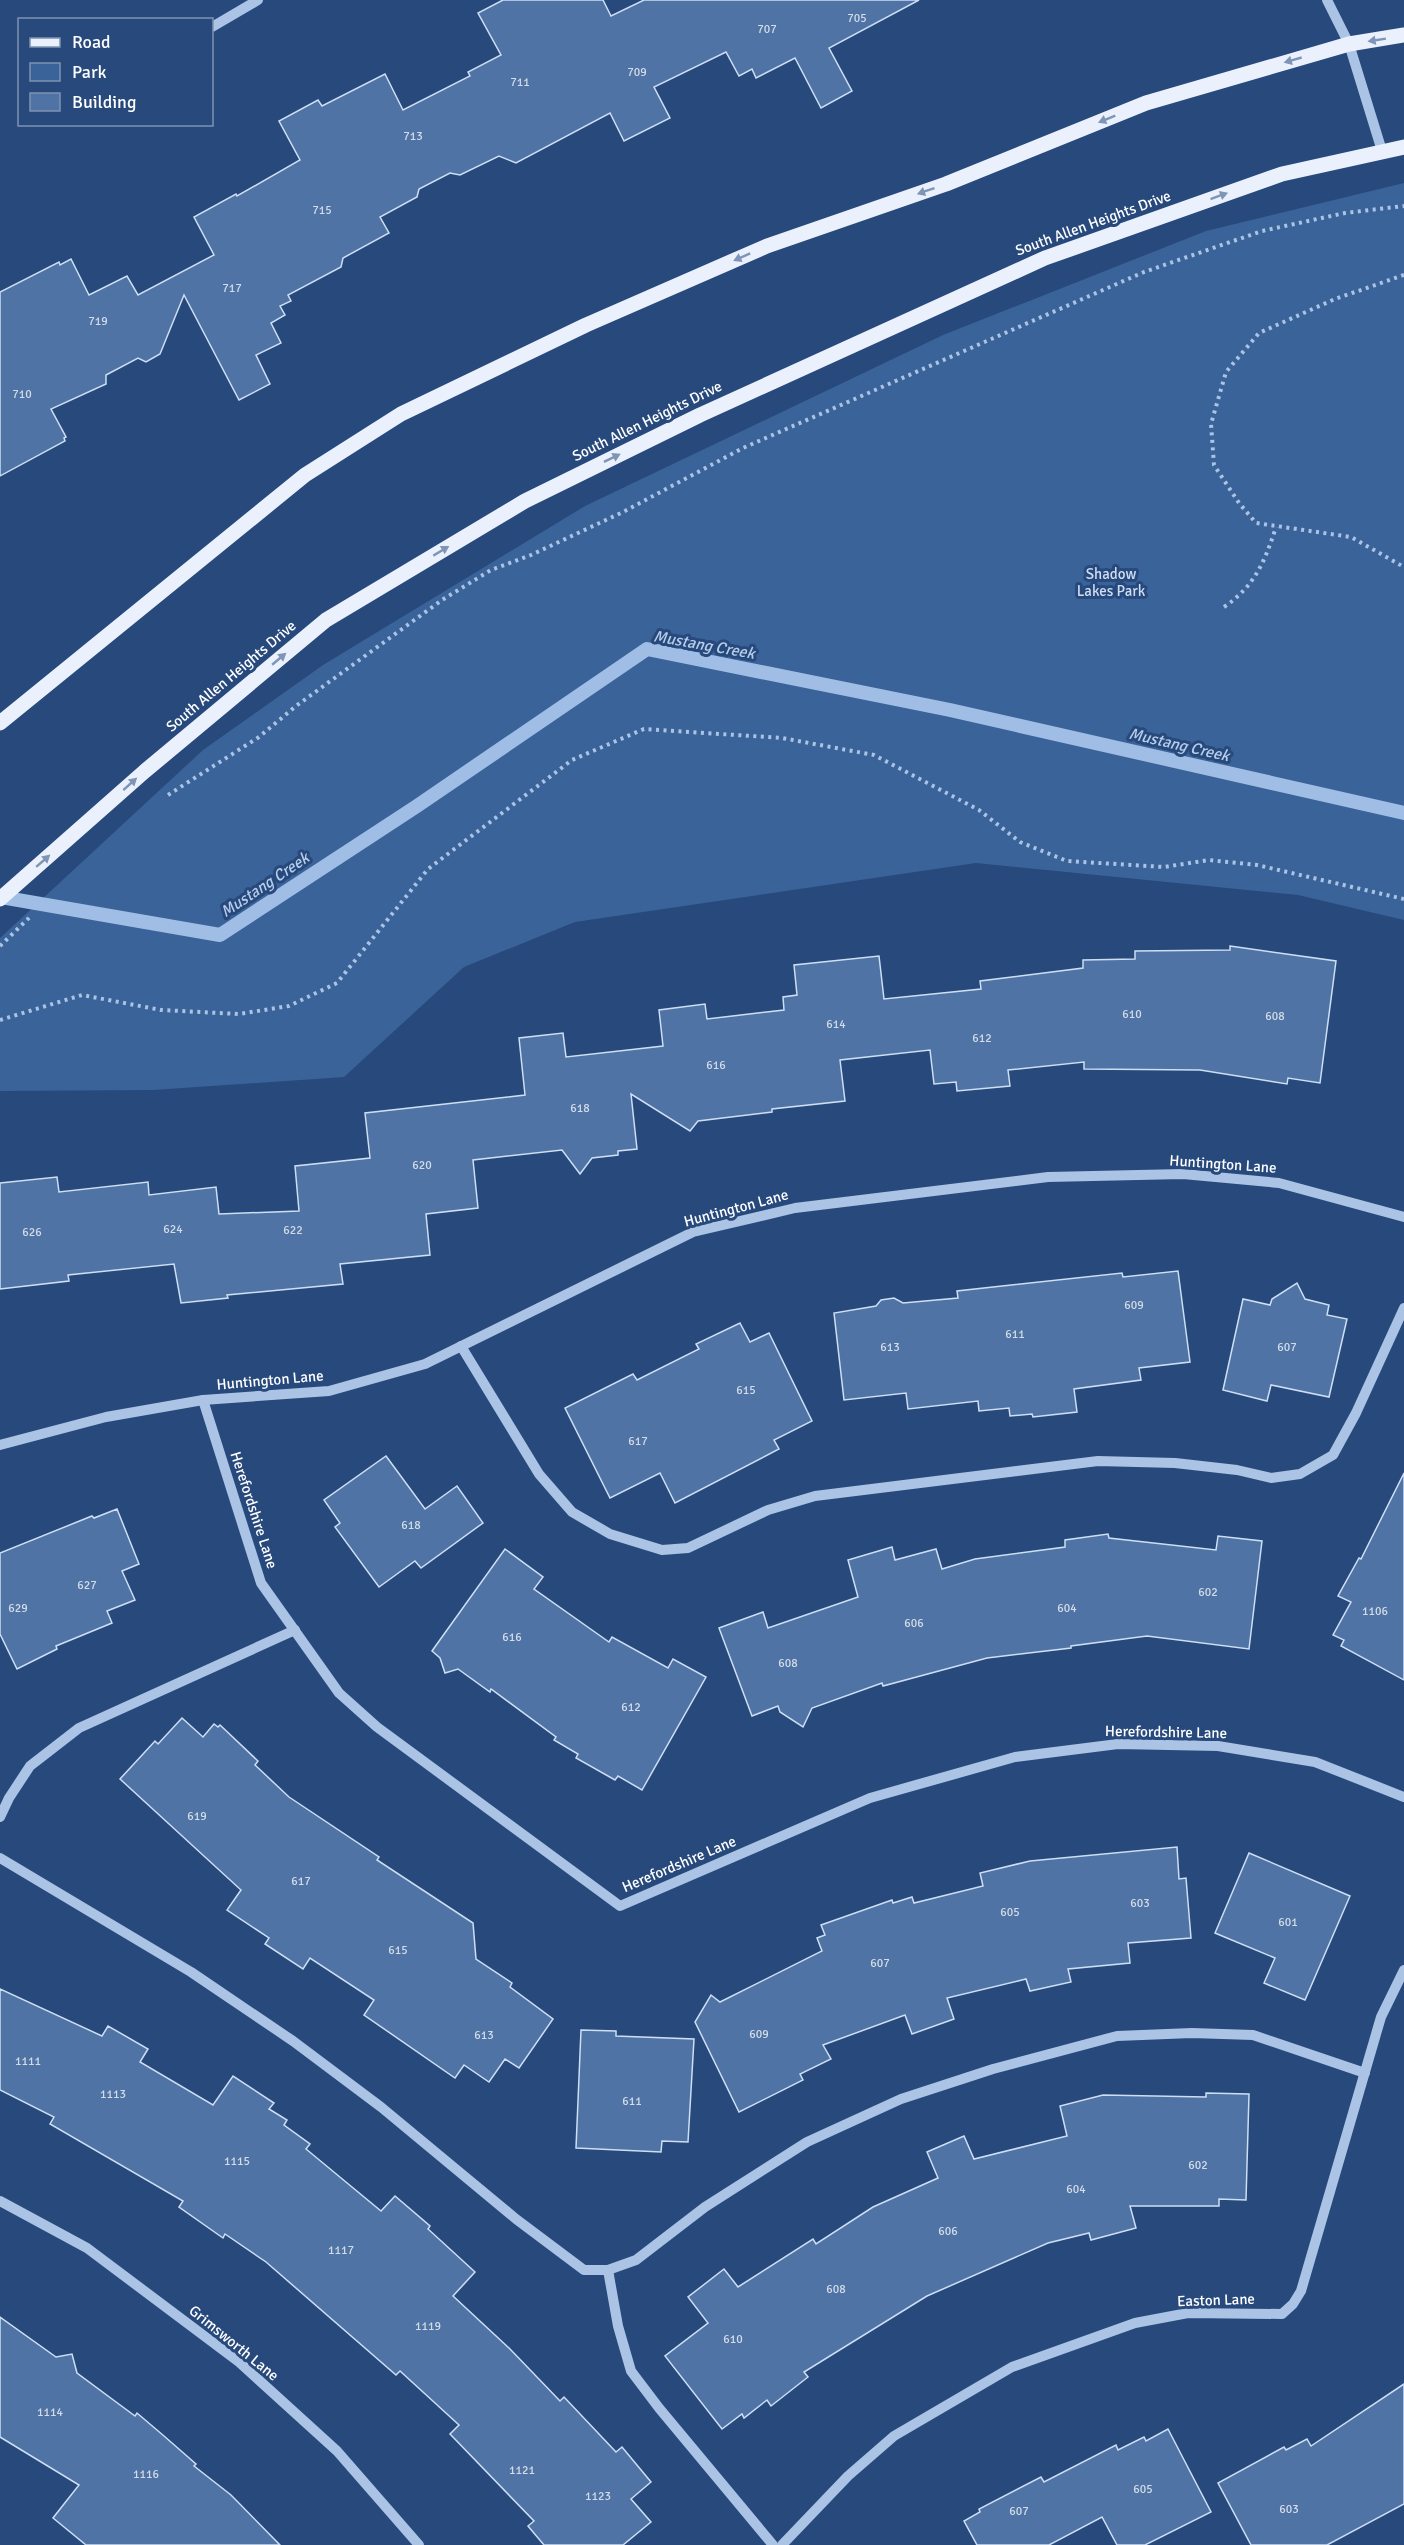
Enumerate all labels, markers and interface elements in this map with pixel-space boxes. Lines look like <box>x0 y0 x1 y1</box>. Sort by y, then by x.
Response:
house number: 705 <box>847 11 867 26</box>
legend <box>18 18 213 126</box>
house number: 707 <box>757 22 777 37</box>
text: Road <box>72 31 111 53</box>
one-way arrow <box>1367 35 1386 44</box>
one-way arrow <box>1284 56 1302 65</box>
text: Park <box>72 61 107 83</box>
house number: 709 <box>627 65 647 80</box>
house number: 711 <box>510 75 530 90</box>
text: Building <box>72 91 136 113</box>
one-way arrow <box>1098 115 1116 124</box>
house number: 713 <box>403 129 423 144</box>
one-way arrow <box>917 186 935 196</box>
street label: South Allen Heights Drive <box>1013 186 1173 260</box>
one-way arrow <box>1210 191 1228 201</box>
house number: 715 <box>312 203 332 218</box>
one-way arrow <box>734 252 751 261</box>
house number: 717 <box>222 281 242 296</box>
house number: 719 <box>88 314 108 329</box>
street label: South Allen Heights Drive <box>569 377 725 465</box>
house number: 710 <box>12 387 32 402</box>
one-way arrow <box>604 453 621 463</box>
one-way arrow <box>433 546 449 557</box>
park label: Shadow Lakes Park <box>1077 565 1146 600</box>
street label: South Allen Heights Drive <box>162 616 300 736</box>
water label: Mustang Creek <box>652 626 758 664</box>
one-way arrow <box>271 653 286 666</box>
water label: Mustang Creek <box>1127 724 1233 767</box>
one-way arrow <box>122 778 137 791</box>
water label: Mustang Creek <box>217 847 315 922</box>
one-way arrow <box>35 855 50 868</box>
house number: 610 <box>1122 1007 1142 1022</box>
house number: 608 <box>1265 1009 1285 1024</box>
house number: 614 <box>826 1017 846 1032</box>
house number: 612 <box>972 1031 992 1046</box>
house number: 616 <box>706 1058 726 1073</box>
house number: 618 <box>570 1101 590 1116</box>
street label: Huntington Lane <box>1169 1151 1277 1177</box>
house number: 620 <box>412 1158 432 1173</box>
street label: Huntington Lane <box>682 1185 790 1231</box>
house number: 624 <box>163 1222 183 1237</box>
house number: 622 <box>283 1223 303 1238</box>
house number: 626 <box>22 1225 42 1240</box>
house number: 609 <box>1124 1298 1144 1313</box>
house number: 611 <box>1005 1327 1025 1342</box>
house number: 613 <box>880 1340 900 1355</box>
house number: 607 <box>1277 1340 1297 1355</box>
street label: Huntington Lane <box>216 1366 324 1394</box>
house number: 615 <box>736 1383 756 1398</box>
house number: 617 <box>628 1434 648 1449</box>
street label: Herefordshire Lane <box>227 1449 281 1571</box>
house number: 618 <box>401 1518 421 1533</box>
house number: 627 <box>77 1578 97 1593</box>
house number: 602 <box>1198 1585 1218 1600</box>
house number: 629 <box>8 1601 28 1616</box>
house number: 604 <box>1057 1601 1077 1616</box>
house number: 1106 <box>1362 1604 1388 1619</box>
house number: 606 <box>904 1616 924 1631</box>
house number: 616 <box>502 1630 522 1645</box>
house number: 608 <box>778 1656 798 1671</box>
house number: 612 <box>621 1700 641 1715</box>
street label: Herefordshire Lane <box>1105 1722 1227 1742</box>
house number: 619 <box>187 1809 207 1824</box>
street label: Herefordshire Lane <box>619 1832 739 1896</box>
house number: 617 <box>291 1874 311 1889</box>
house number: 603 <box>1130 1896 1150 1911</box>
house number: 605 <box>1000 1905 1020 1920</box>
house number: 601 <box>1278 1915 1298 1930</box>
house number: 615 <box>388 1943 408 1958</box>
house number: 607 <box>870 1956 890 1971</box>
house number: 609 <box>749 2027 769 2042</box>
house number: 613 <box>474 2028 494 2043</box>
house number: 1111 <box>15 2054 41 2069</box>
house number: 1113 <box>100 2087 126 2102</box>
house number: 611 <box>622 2094 642 2109</box>
house number: 1115 <box>224 2154 250 2169</box>
house number: 602 <box>1188 2158 1208 2173</box>
house number: 604 <box>1066 2182 1086 2197</box>
house number: 606 <box>938 2224 958 2239</box>
house number: 1117 <box>328 2243 354 2258</box>
house number: 608 <box>826 2282 846 2297</box>
street label: Easton Lane <box>1177 2290 1255 2310</box>
street label: Grimsworth Lane <box>186 2301 282 2385</box>
house number: 1119 <box>415 2319 441 2334</box>
house number: 610 <box>723 2332 743 2347</box>
house number: 1114 <box>37 2405 63 2420</box>
house number: 1121 <box>509 2463 535 2478</box>
house number: 1116 <box>133 2467 159 2482</box>
house number: 605 <box>1133 2482 1153 2497</box>
house number: 1123 <box>585 2489 611 2504</box>
house number: 603 <box>1279 2502 1299 2517</box>
house number: 607 <box>1009 2504 1029 2519</box>

